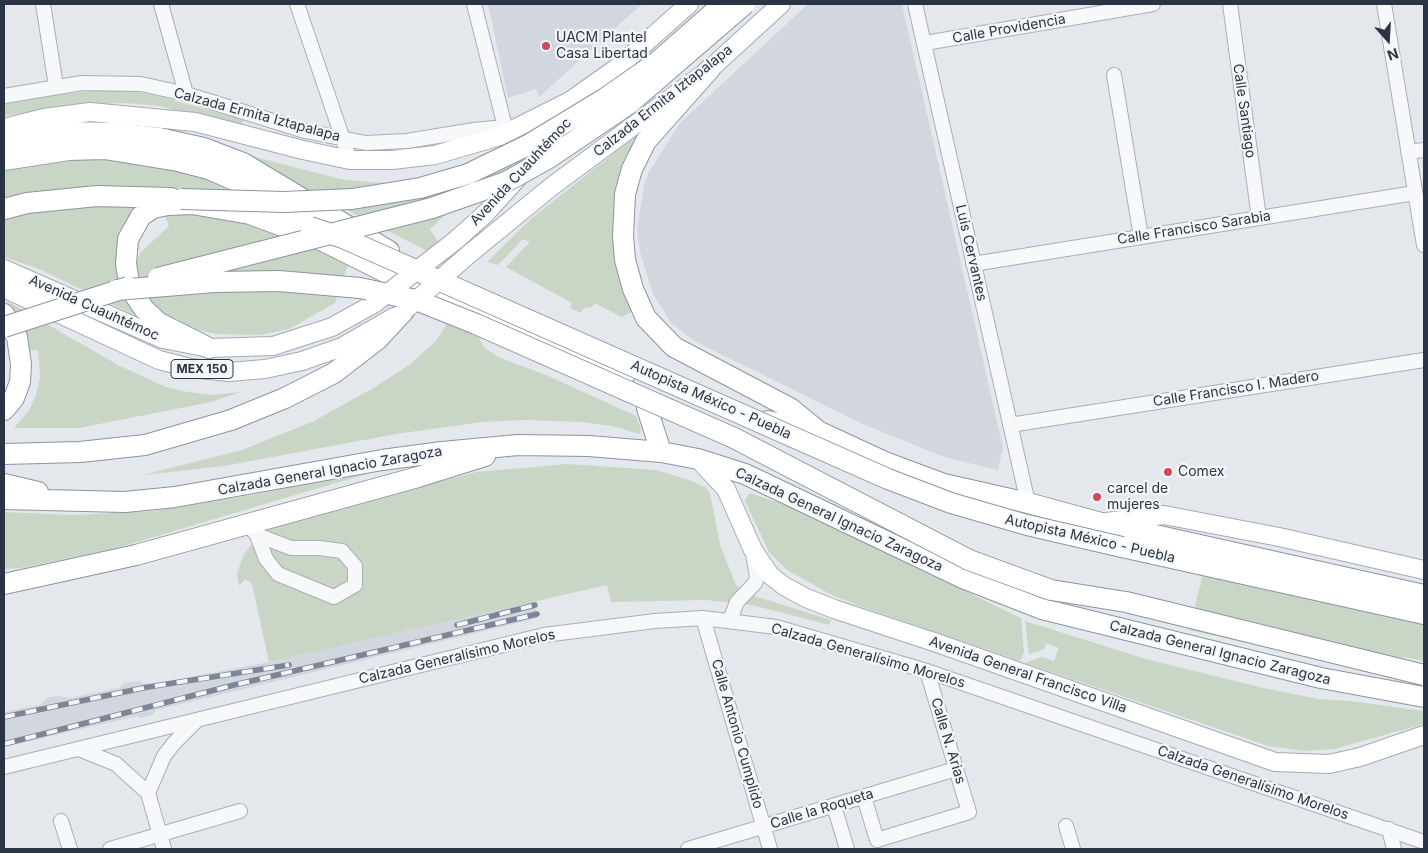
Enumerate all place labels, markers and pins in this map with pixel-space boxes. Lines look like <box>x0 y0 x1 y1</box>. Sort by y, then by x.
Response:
place label: UACM Plantel Casa Libertad <box>556 30 648 62</box>
marker: UACM Plantel Casa Libertad <box>540 40 552 52</box>
place label: Comex <box>1178 464 1224 480</box>
marker: Comex <box>1162 466 1174 478</box>
place label: carcel de mujeres <box>1107 481 1168 514</box>
marker: carcel de mujeres <box>1091 491 1103 503</box>

